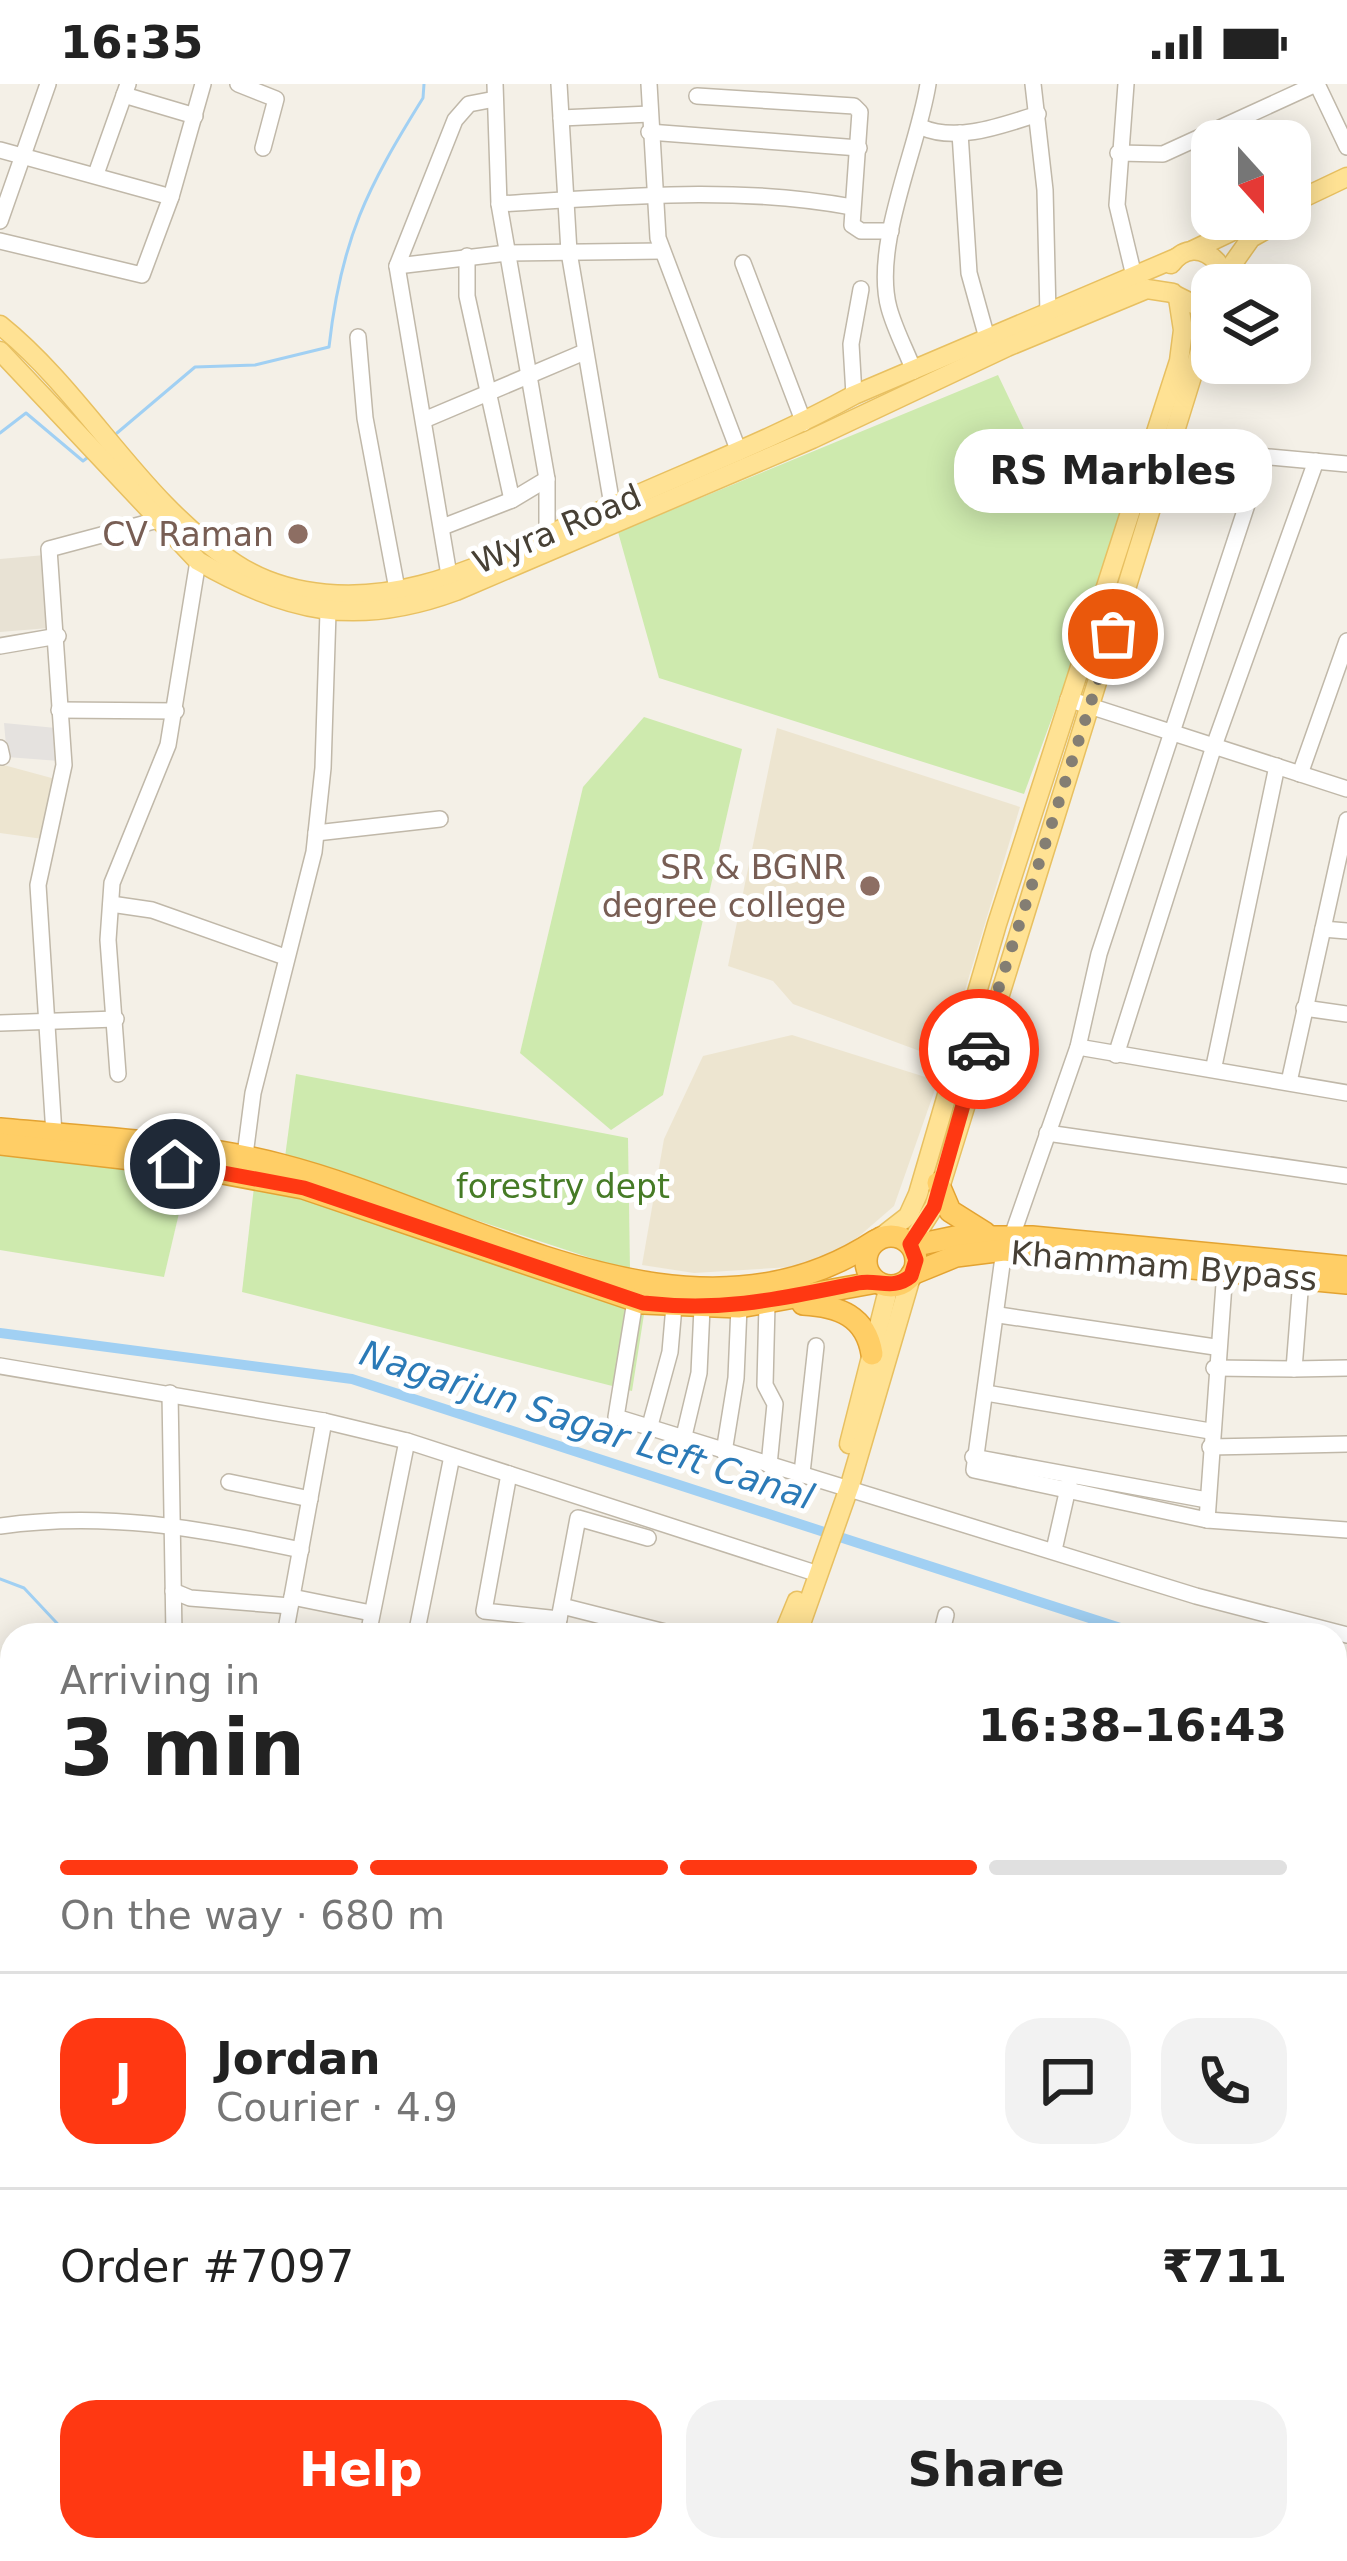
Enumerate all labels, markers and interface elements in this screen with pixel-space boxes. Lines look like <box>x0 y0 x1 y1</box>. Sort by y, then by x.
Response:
text: 16:35 <box>60 16 203 69</box>
north arrow <box>1191 120 1311 240</box>
map controls <box>1191 120 1311 384</box>
button: layers <box>1191 264 1311 384</box>
callout: RS Marbles <box>954 430 1272 514</box>
text: RS Marbles <box>989 448 1237 493</box>
street label: Wyra Road <box>467 476 647 582</box>
place label: CV Raman <box>102 515 274 554</box>
marker: CV Raman <box>285 521 311 547</box>
pin <box>1062 583 1164 685</box>
icon: bag <box>1080 601 1146 667</box>
place label: SR & BGNR degree college <box>602 848 846 925</box>
marker: SR & BGNR degree college <box>857 873 883 899</box>
courier <box>919 989 1039 1109</box>
icon: car <box>946 1016 1012 1082</box>
pin <box>124 1113 226 1215</box>
icon: home <box>142 1131 208 1197</box>
park label: forestry dept <box>456 1167 670 1206</box>
street label: Khammam Bypass <box>1009 1233 1319 1299</box>
water label: Nagarjun Sagar Left Canal <box>355 1332 819 1518</box>
text: Arriving in <box>60 1658 260 1703</box>
text: 16:38–16:43 <box>978 1699 1287 1752</box>
text: 3 min <box>60 1703 305 1793</box>
text: On the way · 680 m <box>60 1893 445 1938</box>
button: chat <box>1005 2018 1131 2144</box>
button: phone <box>1161 2018 1287 2144</box>
text: Jordan <box>216 2032 380 2085</box>
text: J <box>115 2054 131 2107</box>
text: Courier · 4.9 <box>216 2085 458 2130</box>
text: Order #7097 <box>60 2240 354 2293</box>
text: ₹711 <box>1162 2240 1287 2293</box>
button: Help <box>60 2400 662 2538</box>
button: Share <box>686 2400 1287 2538</box>

